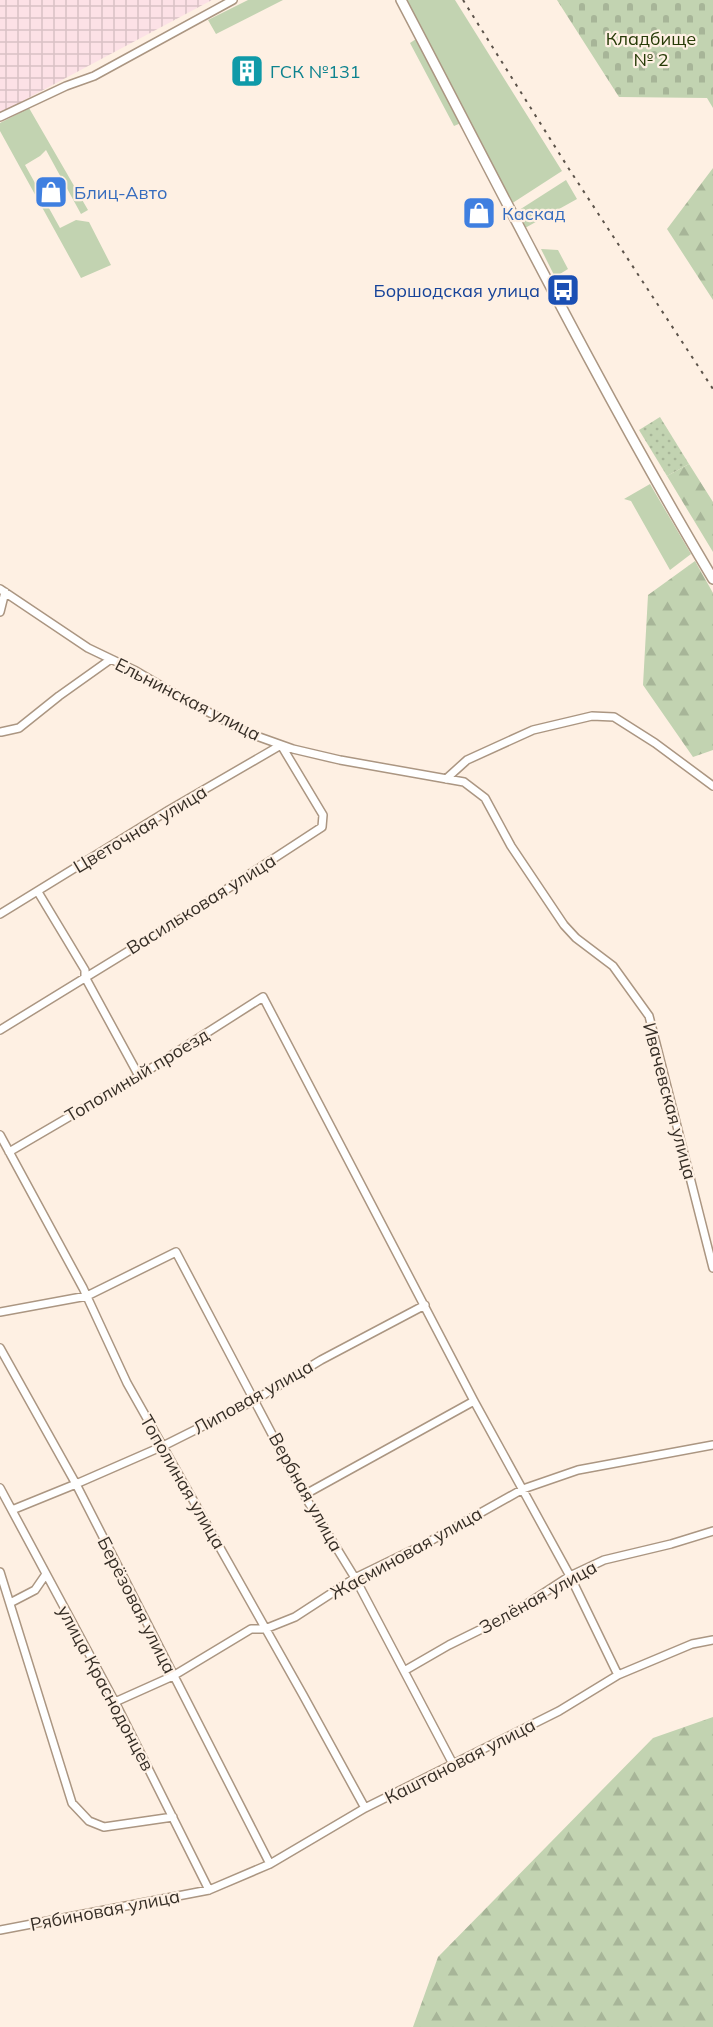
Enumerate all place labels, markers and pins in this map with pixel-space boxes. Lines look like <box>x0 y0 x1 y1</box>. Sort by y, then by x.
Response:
building icon: ГСК №131 <box>229 53 265 89</box>
place label: ГСК №131 <box>270 60 361 83</box>
shop icon: Блиц-Авто <box>33 174 69 210</box>
place label: Блиц-Авто <box>74 181 167 204</box>
shop icon: Каскад <box>461 195 497 231</box>
place label: Каскад <box>502 202 566 225</box>
bus stop icon: Боршодская улица <box>545 272 581 308</box>
place label: Боршодская улица <box>373 279 540 302</box>

